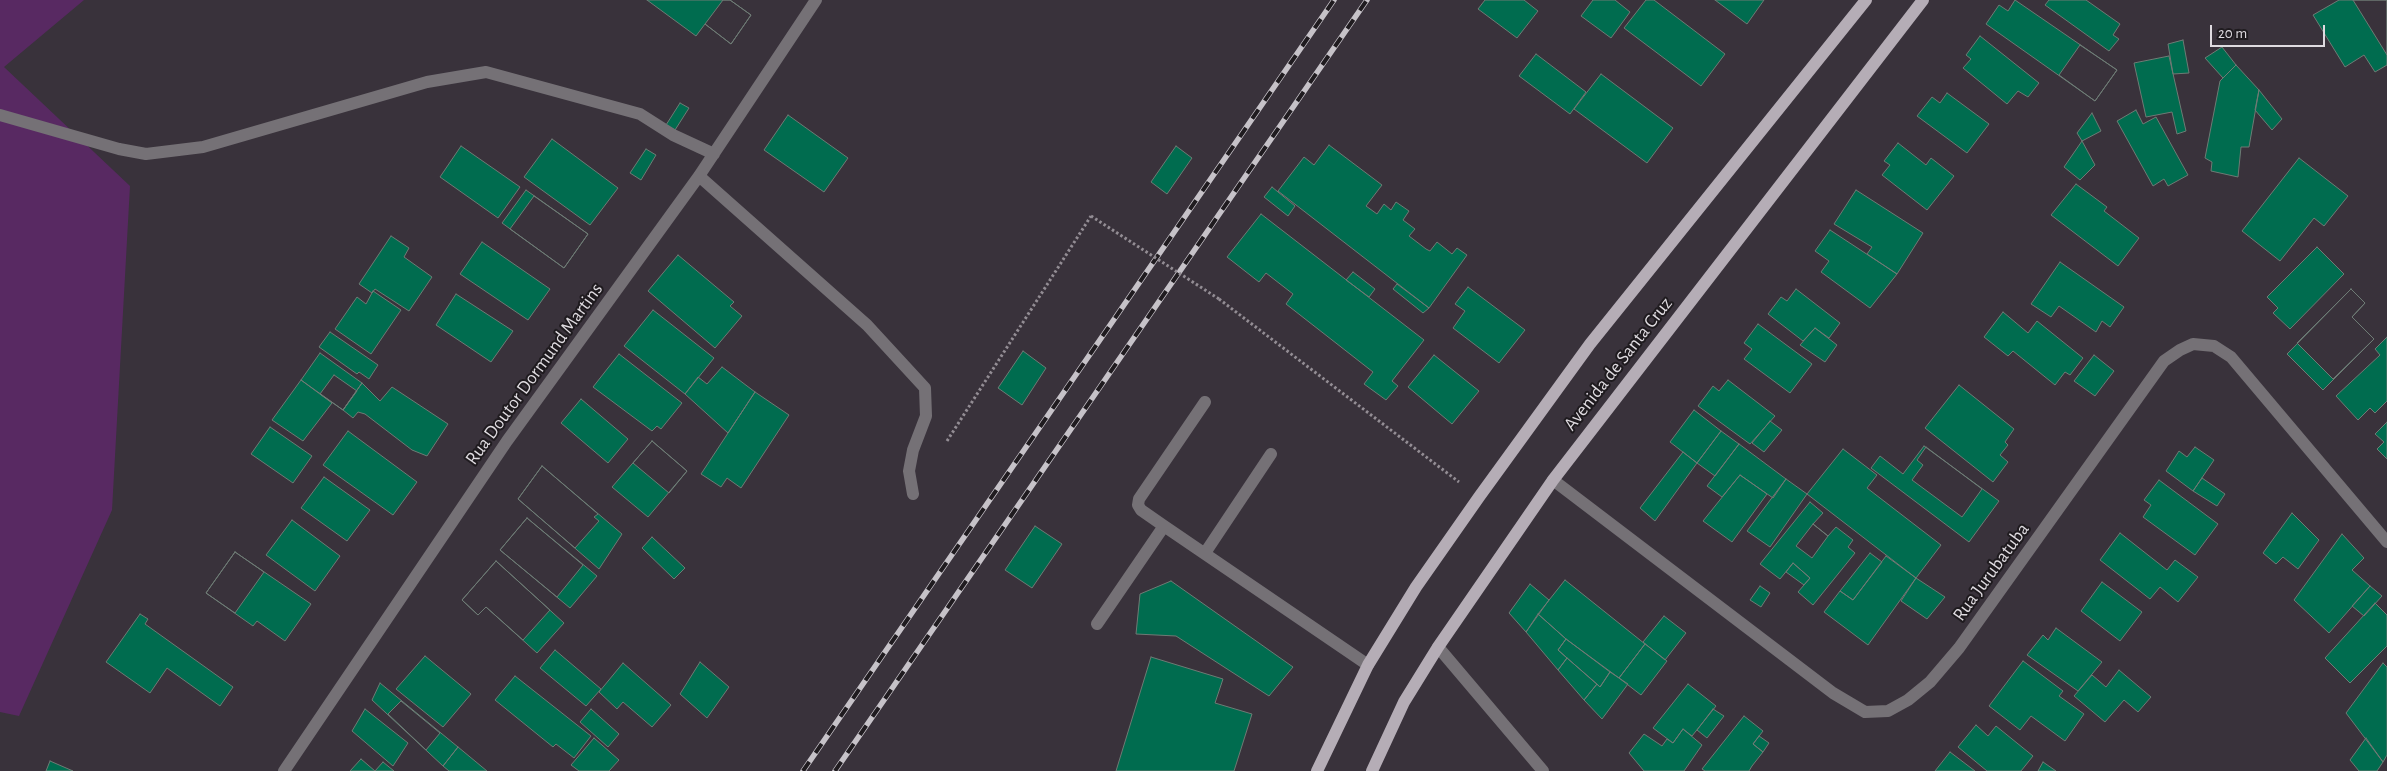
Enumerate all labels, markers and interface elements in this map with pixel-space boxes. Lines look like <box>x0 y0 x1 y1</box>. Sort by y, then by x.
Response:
scale bar <box>2212 15 2327 47</box>
text: 20 m <box>2218 26 2247 41</box>
street label: Rua Doutor Dormund Martins <box>460 279 608 469</box>
street label: Avenida de Santa Cruz <box>1559 293 1677 435</box>
street label: Rua Jurubatuba <box>1948 519 2034 625</box>

